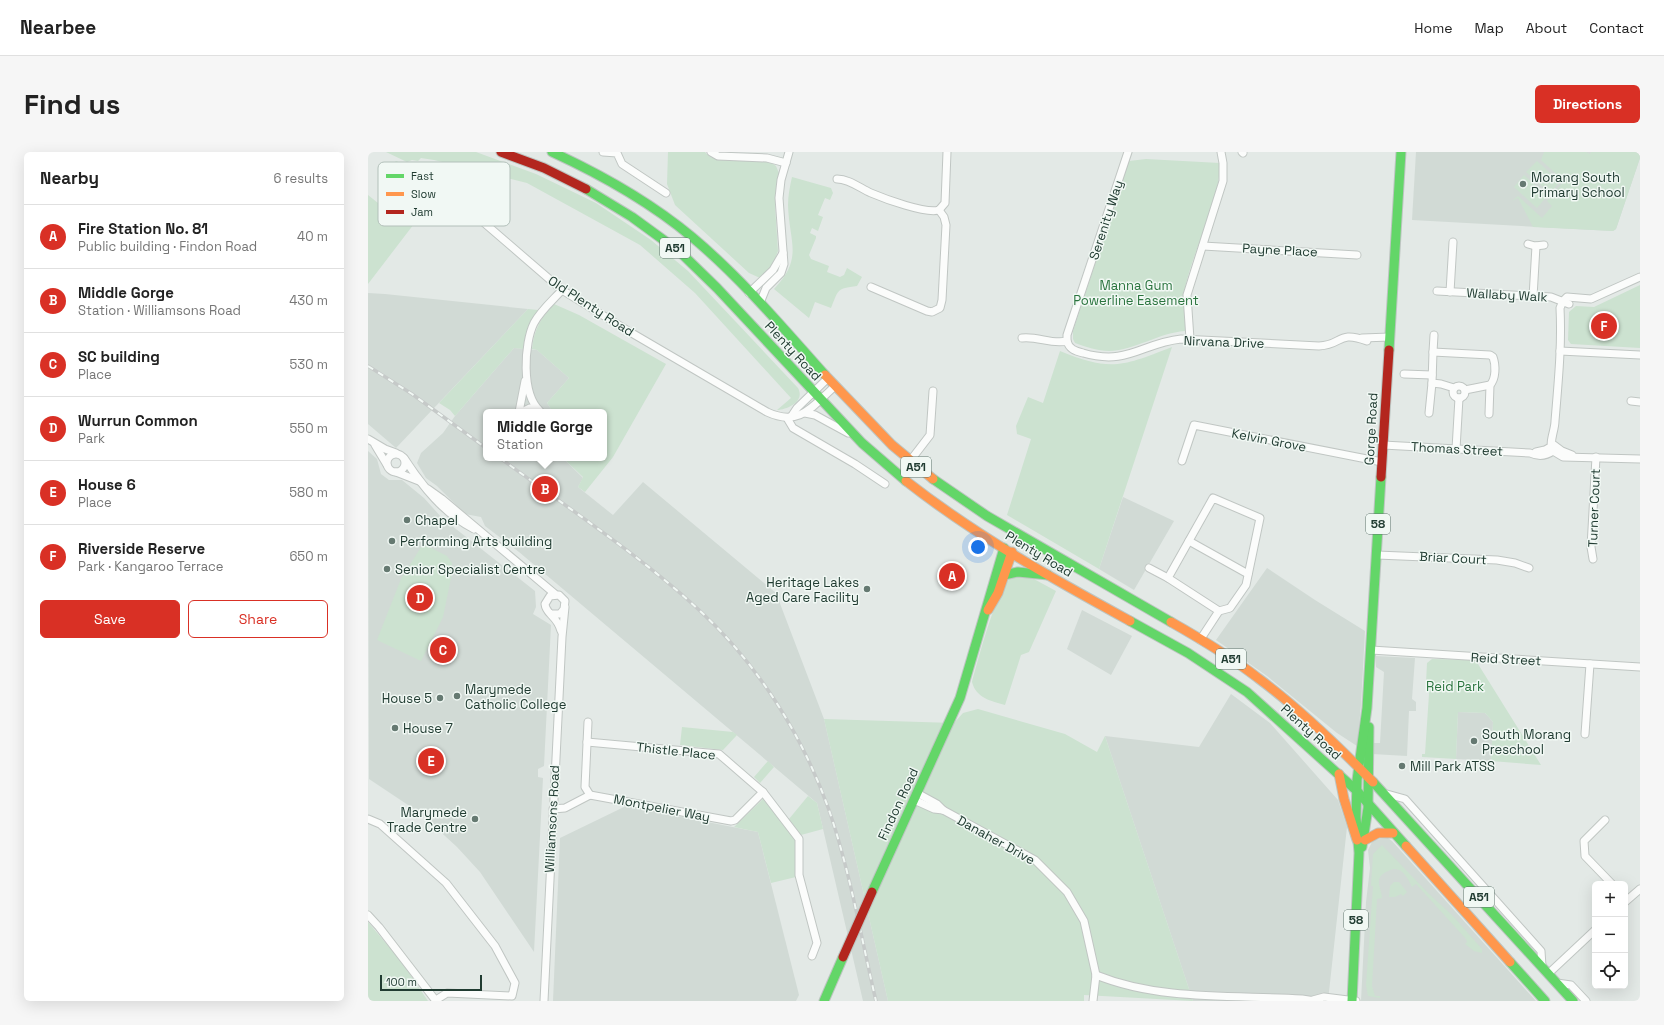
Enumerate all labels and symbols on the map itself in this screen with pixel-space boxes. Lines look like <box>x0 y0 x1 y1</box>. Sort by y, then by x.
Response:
legend <box>378 162 510 226</box>
text: Fast <box>411 169 434 183</box>
place label: Morang South Primary School <box>1531 169 1625 201</box>
street label: Serenity Way <box>1085 178 1127 262</box>
marker: Morang South Primary School <box>1518 179 1528 189</box>
text: Slow <box>411 187 436 201</box>
text: Jam <box>411 205 433 219</box>
road number: A51 <box>660 238 690 258</box>
street label: Payne Place <box>1242 240 1318 260</box>
street label: Old Plenty Road <box>545 272 637 340</box>
park label: Manna Gum Powerline Easement <box>1073 277 1199 309</box>
street label: Wallaby Walk <box>1466 284 1548 306</box>
pin: F <box>1591 311 1617 341</box>
street label: Plenty Road <box>761 318 825 384</box>
street label: Nirvana Drive <box>1183 332 1265 352</box>
street label: Gorge Road <box>1361 392 1381 466</box>
street label: Kelvin Grove <box>1230 424 1308 456</box>
street label: Thomas Street <box>1411 438 1503 460</box>
road number: A51 <box>901 457 931 477</box>
street label: Turner Court <box>1584 468 1604 548</box>
pin: B <box>532 474 558 504</box>
place label: Chapel <box>415 512 458 529</box>
road number: 58 <box>1366 514 1390 534</box>
marker: Chapel <box>402 515 412 525</box>
street label: Plenty Road <box>1002 527 1076 581</box>
place label: Performing Arts building <box>400 533 552 550</box>
marker: Performing Arts building <box>387 536 397 546</box>
your location <box>968 537 988 557</box>
street label: Briar Court <box>1419 548 1487 568</box>
place label: Senior Specialist Centre <box>395 561 545 578</box>
pin: A <box>939 561 965 591</box>
marker: Senior Specialist Centre <box>382 564 392 574</box>
place label: Heritage Lakes Aged Care Facility <box>746 574 859 606</box>
pin: D <box>407 583 433 613</box>
marker: Heritage Lakes Aged Care Facility <box>862 584 872 594</box>
pin: C <box>430 635 456 665</box>
road number: A51 <box>1216 649 1246 669</box>
street label: Reid Street <box>1470 649 1542 669</box>
park label: Reid Park <box>1426 678 1484 695</box>
place label: Marymede Catholic College <box>465 681 566 713</box>
place label: House 5 <box>382 690 432 707</box>
marker: Marymede Catholic College <box>452 691 462 701</box>
marker: House 5 <box>435 693 445 703</box>
street label: Plenty Road <box>1277 700 1345 764</box>
place label: House 7 <box>403 720 453 737</box>
marker: House 7 <box>390 723 400 733</box>
place label: South Morang Preschool <box>1482 726 1571 758</box>
marker: South Morang Preschool <box>1469 736 1479 746</box>
street label: Thistle Place <box>636 738 716 764</box>
pin: E <box>418 746 444 776</box>
place label: Mill Park ATSS <box>1410 758 1495 775</box>
marker: Mill Park ATSS <box>1397 761 1407 771</box>
street label: Williamsons Road <box>541 765 563 873</box>
street label: Findon Road <box>874 765 922 843</box>
street label: Montpelier Way <box>612 790 712 826</box>
place label: Marymede Trade Centre <box>387 804 467 836</box>
street label: Danaher Drive <box>954 812 1038 868</box>
marker: Marymede Trade Centre <box>470 814 480 824</box>
road number: A51 <box>1464 887 1494 907</box>
road number: 58 <box>1344 910 1368 930</box>
scale bar <box>380 973 482 992</box>

